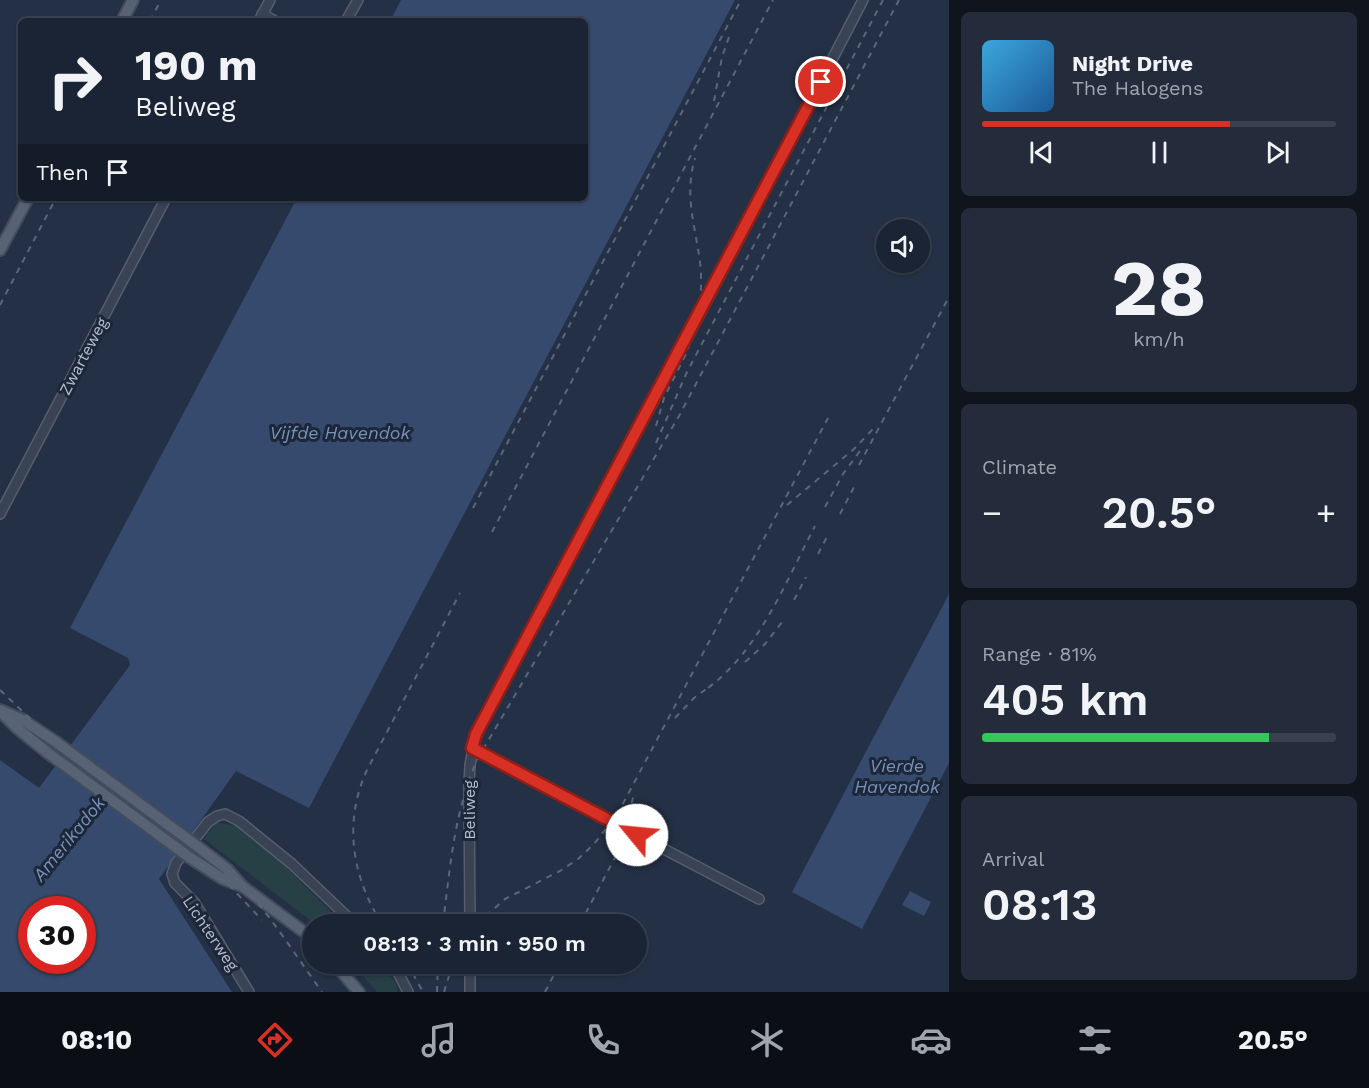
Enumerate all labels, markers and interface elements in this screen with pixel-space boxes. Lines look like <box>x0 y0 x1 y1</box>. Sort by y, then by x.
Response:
text: 190 m <box>135 41 258 90</box>
icon: right <box>36 42 114 120</box>
text: Night Drive <box>1072 51 1193 76</box>
pin <box>795 56 846 107</box>
icon: arrive <box>804 65 837 98</box>
text: The Halogens <box>1072 76 1204 100</box>
text: Beliweg <box>135 91 236 123</box>
icon: previous <box>1025 136 1058 169</box>
icon: pause <box>1143 136 1176 169</box>
icon: next <box>1261 136 1294 169</box>
icon: arrive <box>101 156 134 189</box>
text: Then <box>36 160 89 185</box>
map controls <box>876 219 930 273</box>
button: sound <box>876 219 930 273</box>
text: 28 <box>1111 242 1207 334</box>
street label: Zwarteweg <box>55 314 112 398</box>
text: km/h <box>1133 327 1185 351</box>
water label: Vijfde Havendok <box>270 422 411 443</box>
text: Climate <box>982 455 1057 479</box>
text: 20.5° <box>1101 486 1217 539</box>
text: − <box>982 493 1002 532</box>
text: + <box>1316 493 1336 532</box>
text: Range · 81% <box>982 642 1097 666</box>
text: 405 km <box>982 673 1149 726</box>
water label: Vierde Havendok <box>854 755 941 797</box>
street label: Beliweg <box>460 780 479 840</box>
water label: Amerikadok <box>28 791 110 886</box>
position arrow <box>605 803 669 867</box>
text: Arrival <box>982 847 1044 871</box>
text: 08:13 <box>982 878 1097 931</box>
street label: Lichterweg <box>179 892 243 975</box>
speed limit sign: 30 <box>18 896 96 974</box>
text: 08:13 · 3 min · 950 m <box>363 931 586 956</box>
icon: directions <box>254 1019 296 1061</box>
icon: music <box>418 1019 460 1061</box>
icon: phone <box>582 1019 624 1061</box>
icon: climate <box>746 1019 788 1061</box>
icon: car <box>910 1019 952 1061</box>
icon: filters <box>1074 1019 1116 1061</box>
text: 08:10 <box>61 1024 132 1056</box>
text: 20.5° <box>1238 1024 1308 1056</box>

